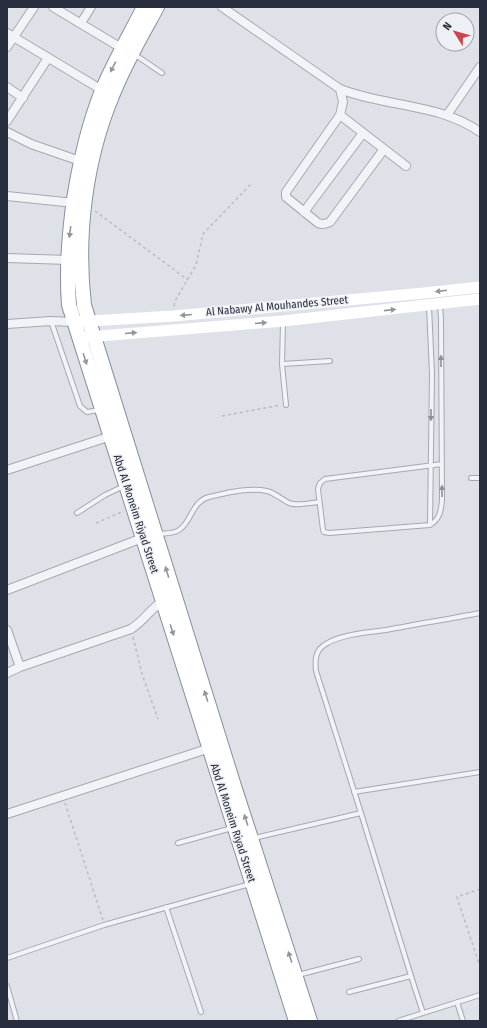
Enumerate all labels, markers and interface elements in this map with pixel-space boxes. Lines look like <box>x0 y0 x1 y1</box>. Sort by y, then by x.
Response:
north arrow <box>435 12 475 52</box>
text: N <box>440 20 455 33</box>
one-way arrow <box>110 61 116 72</box>
one-way arrow <box>66 226 73 238</box>
one-way arrow <box>435 288 447 294</box>
street label: Al Nabawy Al Mouhandes Street <box>206 293 349 319</box>
one-way arrow <box>384 307 396 314</box>
one-way arrow <box>180 311 192 318</box>
one-way arrow <box>255 320 267 327</box>
one-way arrow <box>125 330 137 337</box>
one-way arrow <box>83 354 89 366</box>
one-way arrow <box>438 354 444 367</box>
one-way arrow <box>428 409 435 421</box>
street label: Abd Al Moneim Riyad Street <box>111 453 162 576</box>
one-way arrow <box>439 484 445 497</box>
one-way arrow <box>164 566 170 578</box>
one-way arrow <box>169 624 175 636</box>
one-way arrow <box>203 690 209 702</box>
street label: Abd Al Moneim Riyad Street <box>208 762 259 885</box>
one-way arrow <box>242 814 248 826</box>
one-way arrow <box>287 951 293 963</box>

